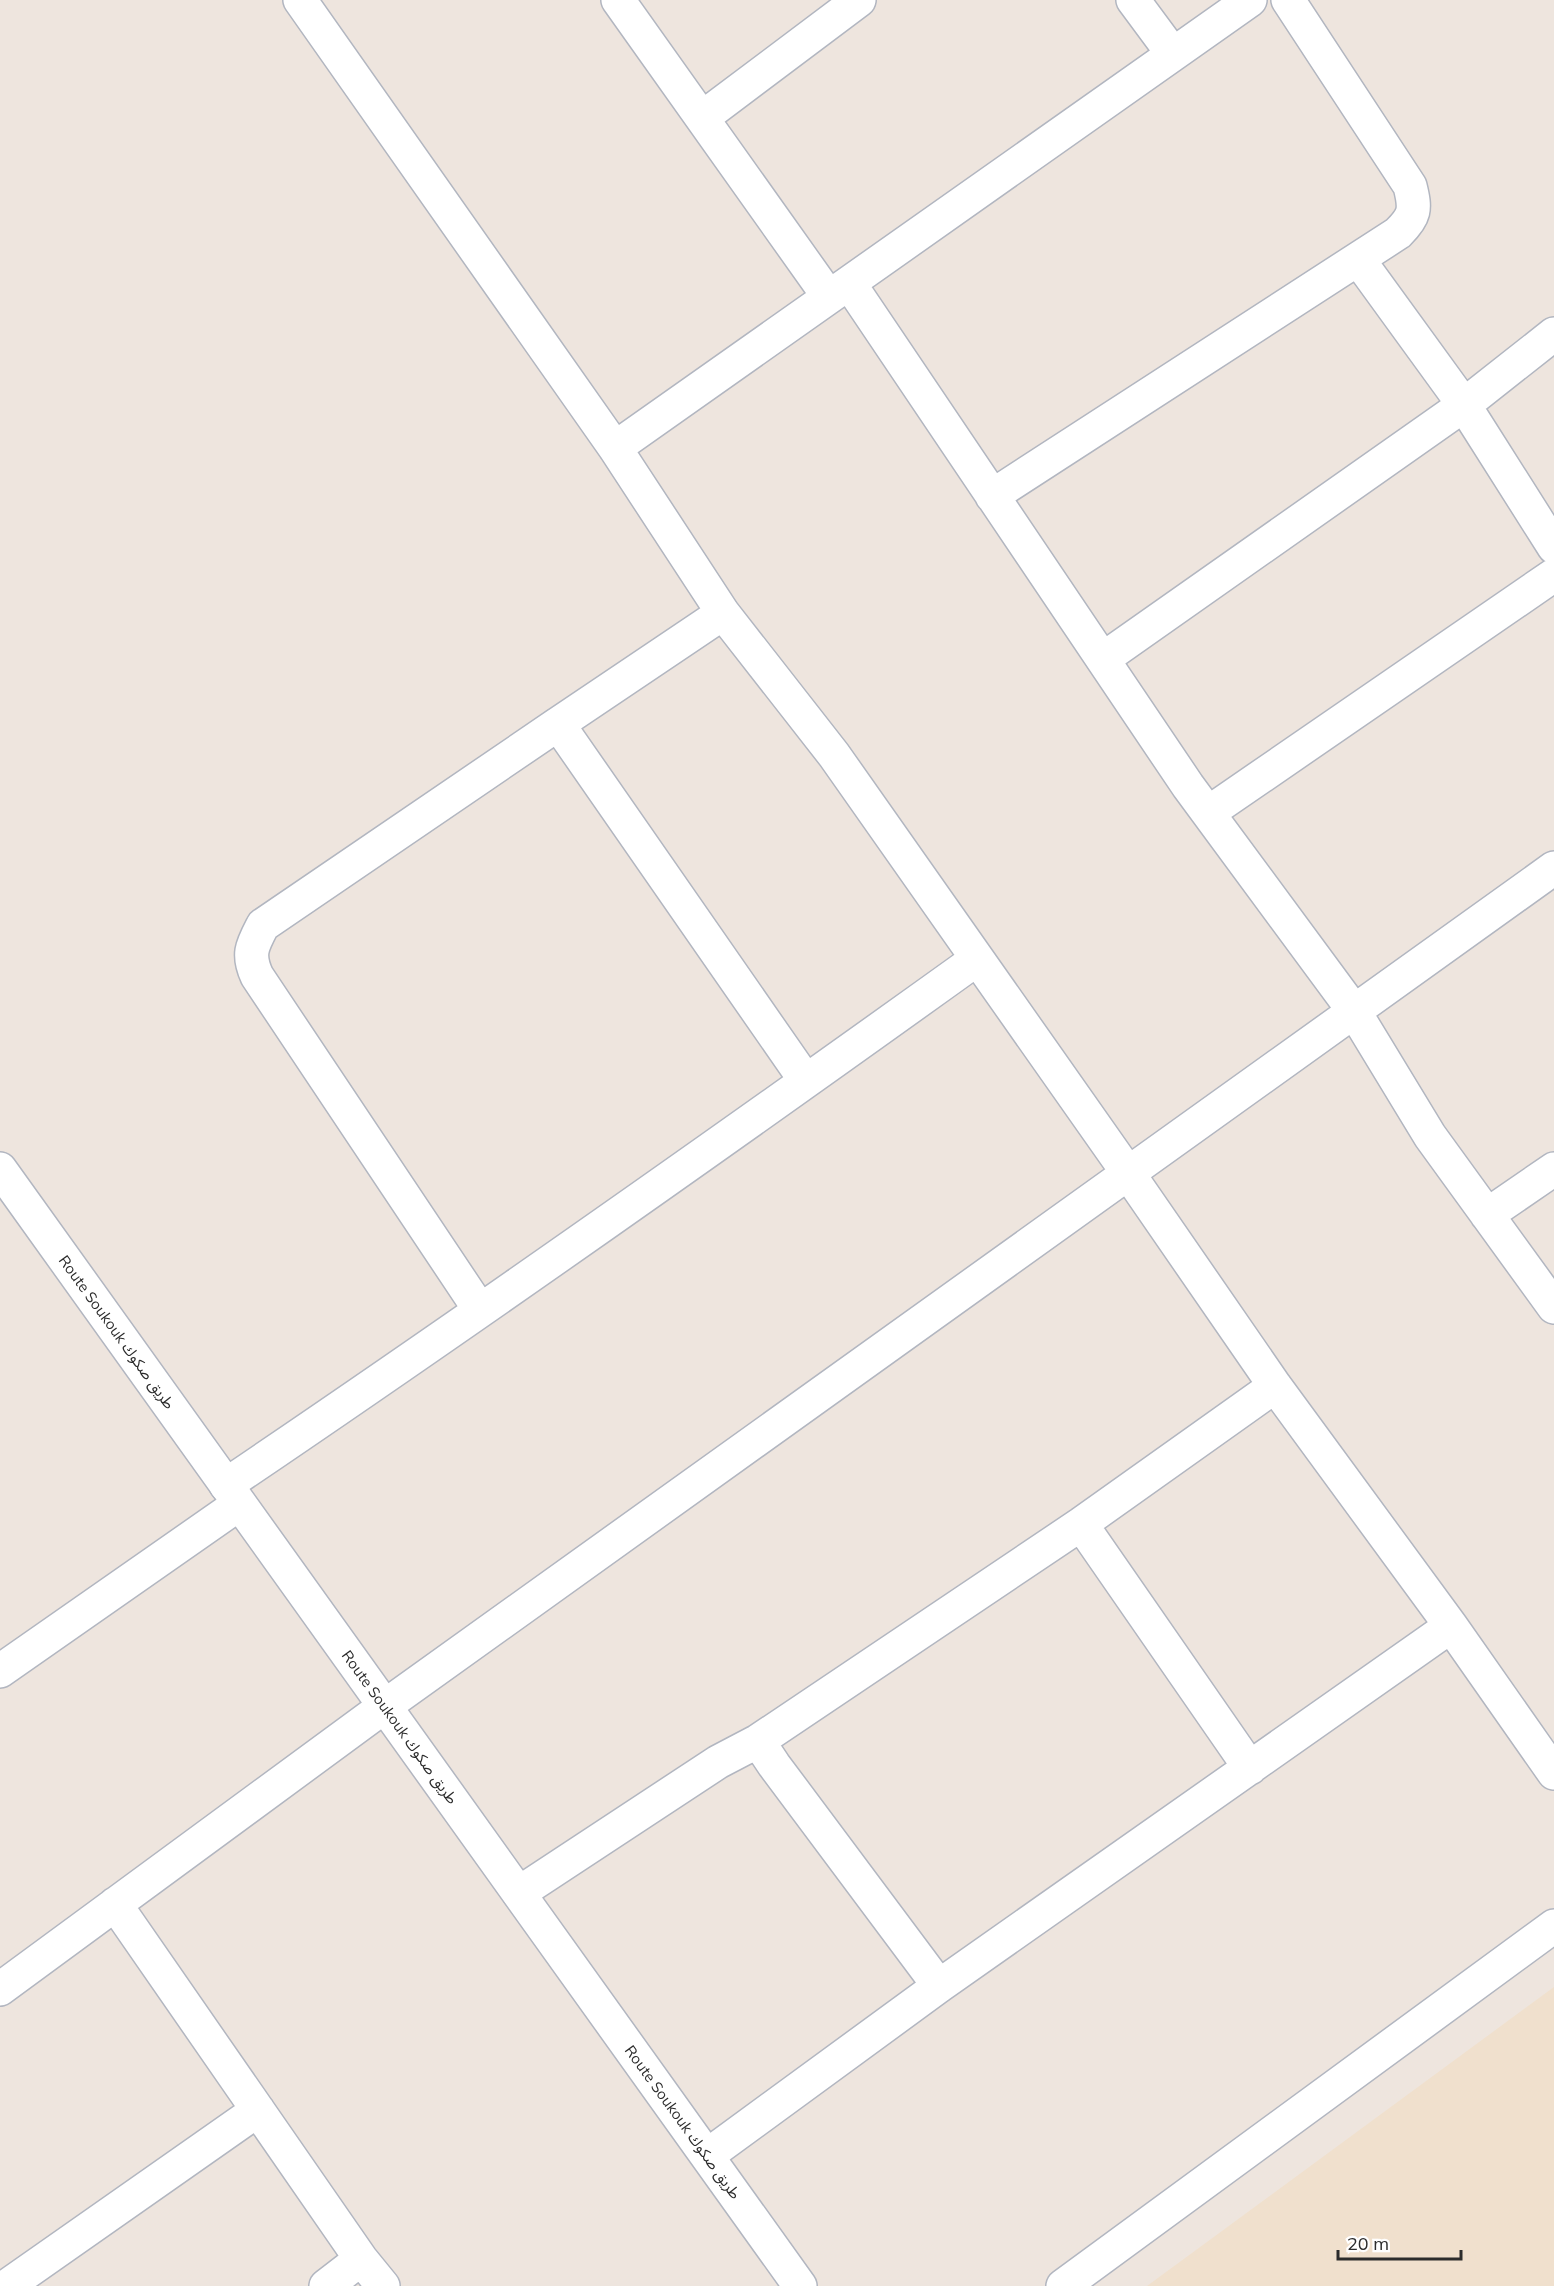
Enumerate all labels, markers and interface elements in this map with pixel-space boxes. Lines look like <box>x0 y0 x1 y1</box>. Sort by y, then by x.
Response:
street label: Route Soukouk طريق صكوك <box>54 1251 179 1413</box>
street label: Route Soukouk طريق صكوك <box>337 1646 462 1808</box>
street label: Route Soukouk طريق صكوك <box>620 2041 745 2203</box>
scale bar <box>1338 2223 1461 2261</box>
text: 20 m <box>1347 2232 1389 2255</box>

